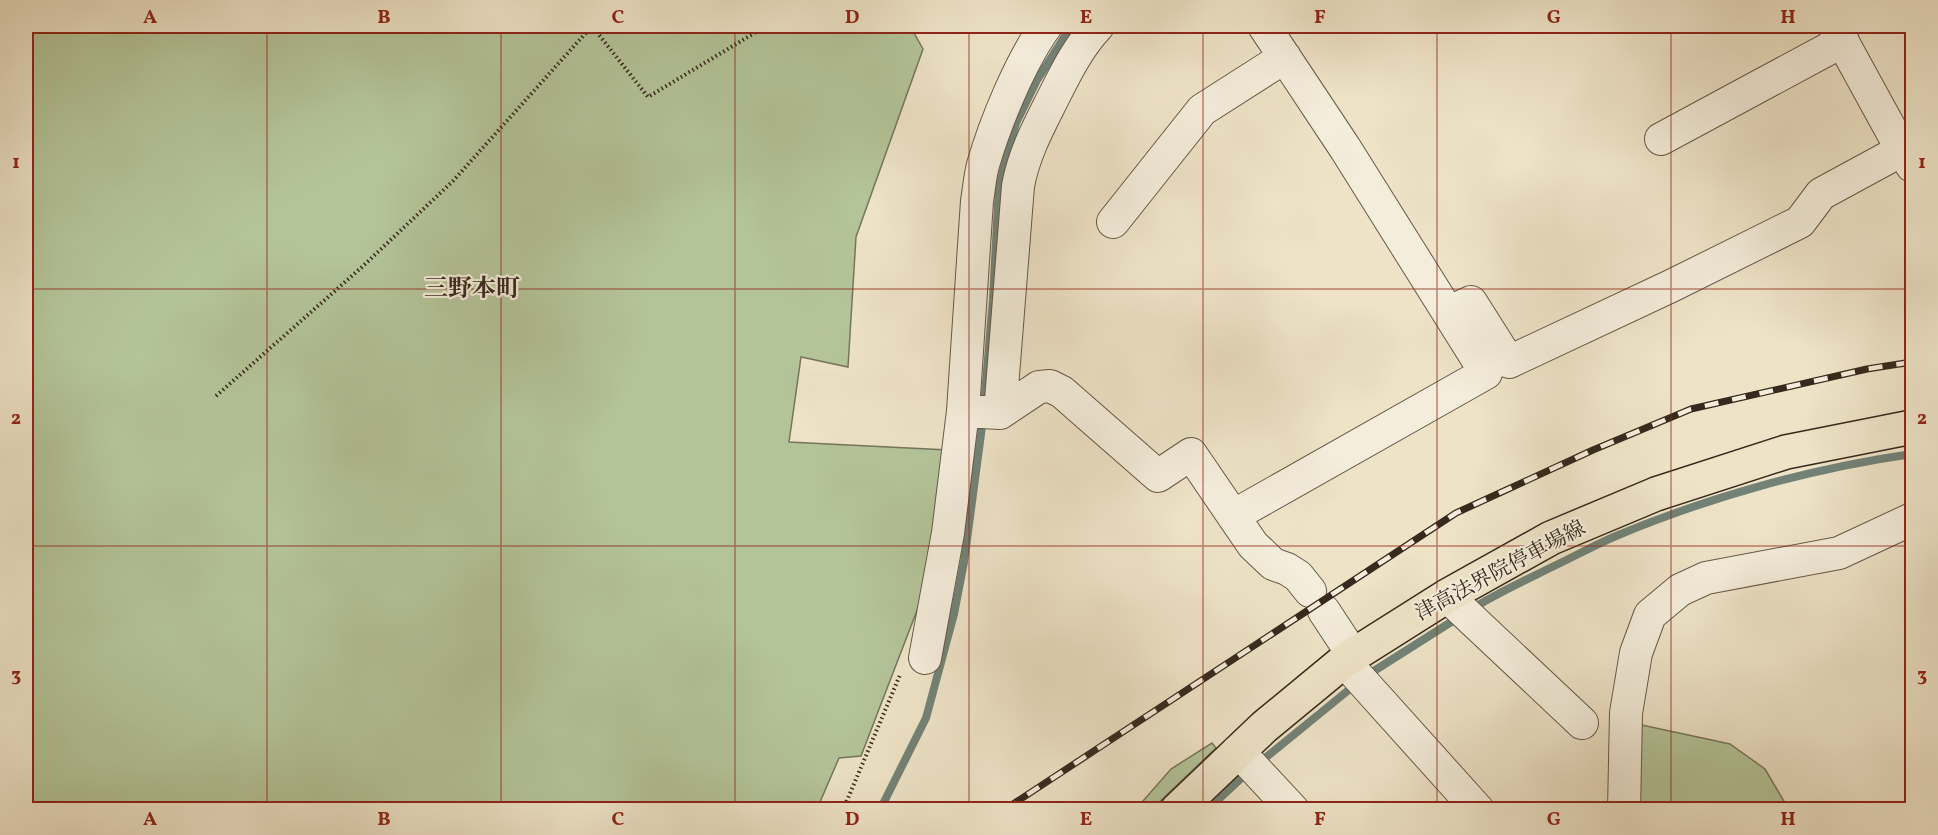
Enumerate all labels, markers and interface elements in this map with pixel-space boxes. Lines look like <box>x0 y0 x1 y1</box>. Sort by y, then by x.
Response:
text: A <box>143 4 157 32</box>
text: B <box>377 4 391 32</box>
text: C <box>612 4 625 32</box>
text: D <box>845 4 859 32</box>
text: E <box>1080 4 1092 32</box>
text: F <box>1314 4 1326 32</box>
text: G <box>1547 4 1561 32</box>
text: H <box>1780 4 1796 32</box>
text: 1 <box>12 149 20 177</box>
text: 1 <box>1918 149 1926 177</box>
district label: 三野本町 <box>424 273 520 307</box>
text: 2 <box>11 405 21 433</box>
text: 2 <box>1917 405 1927 433</box>
street label: 津高法界院停車場線 <box>1410 514 1591 628</box>
text: 3 <box>11 662 21 690</box>
text: 3 <box>1917 662 1927 690</box>
text: A <box>143 806 157 834</box>
text: B <box>377 806 391 834</box>
text: C <box>612 806 625 834</box>
text: D <box>845 806 859 834</box>
text: E <box>1080 806 1092 834</box>
text: F <box>1314 806 1326 834</box>
text: G <box>1547 806 1561 834</box>
text: H <box>1780 806 1796 834</box>

